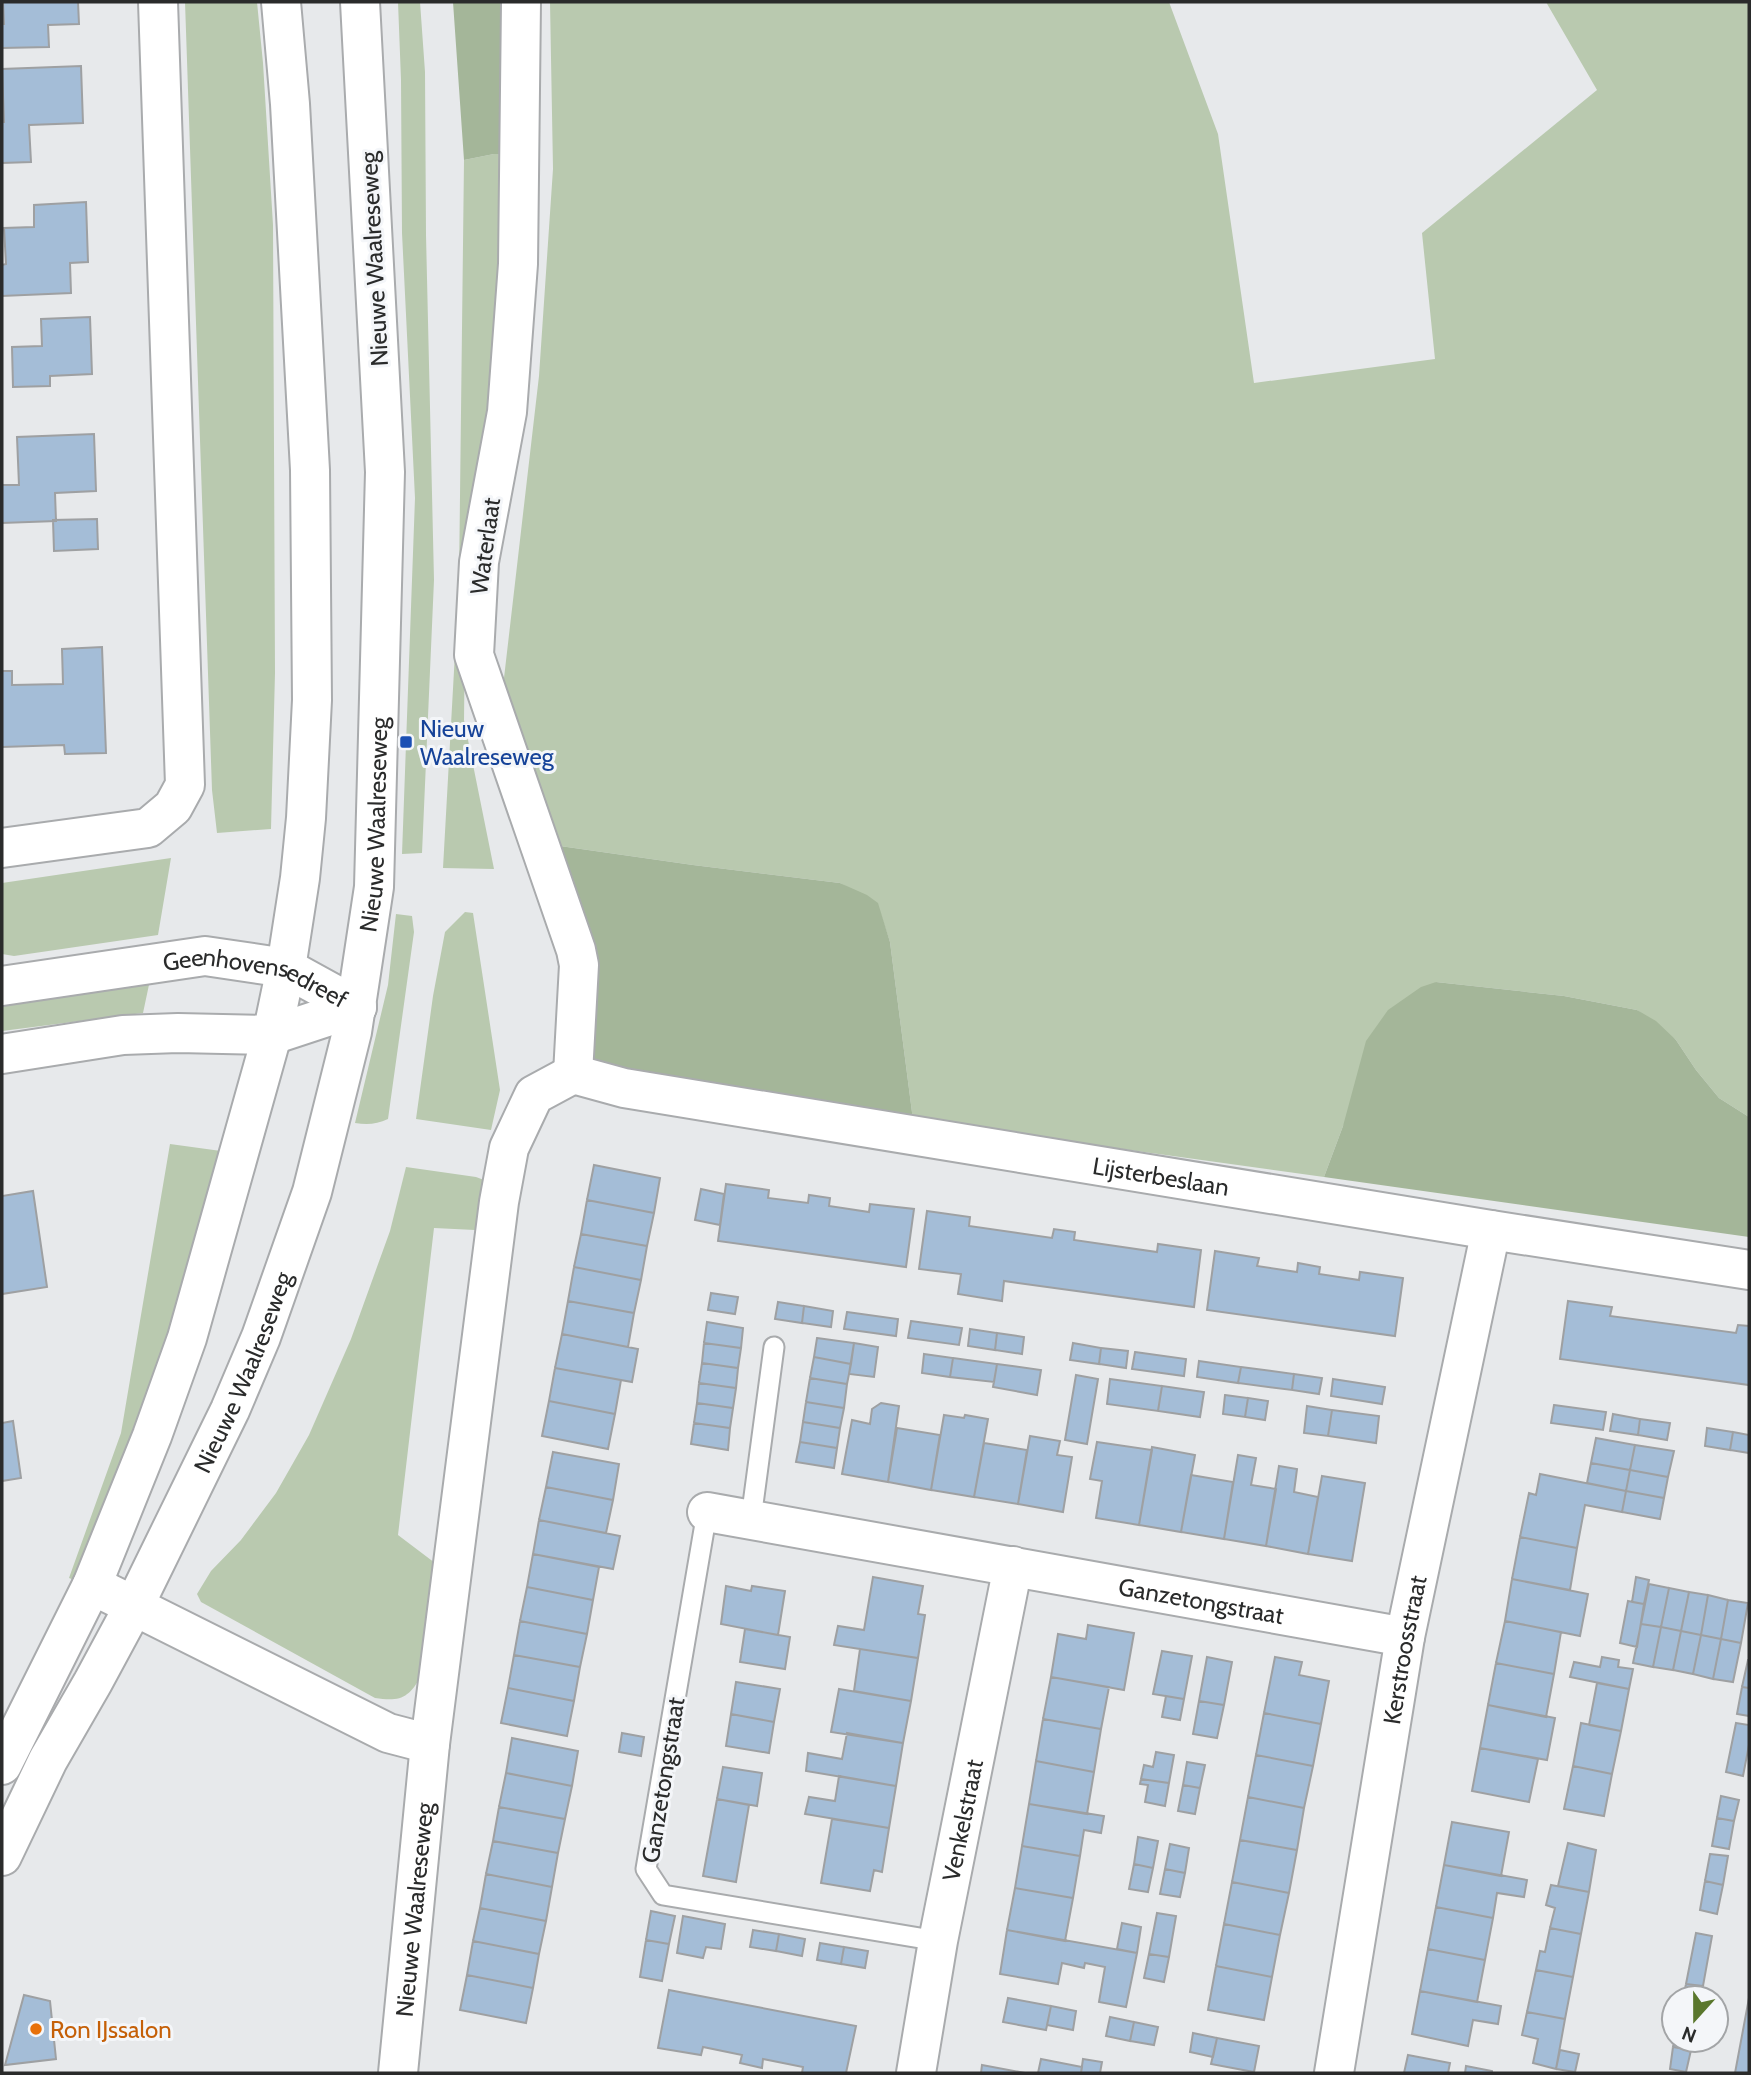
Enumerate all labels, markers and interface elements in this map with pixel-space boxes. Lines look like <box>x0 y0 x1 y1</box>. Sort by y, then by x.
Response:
street label: Nieuwe Waalreseweg <box>354 150 394 367</box>
street label: Waterlaat <box>464 496 506 596</box>
place label: Nieuw Waalreseweg <box>420 714 555 771</box>
street label: Nieuwe Waalreseweg <box>353 716 393 934</box>
marker: Nieuw Waalreseweg <box>398 734 414 750</box>
street label: Geenhovensedreef <box>161 941 353 1014</box>
street label: Lijsterbeslaan <box>1091 1151 1231 1201</box>
street label: Nieuwe Waalreseweg <box>187 1267 298 1477</box>
street label: Ganzetongstraat <box>1116 1571 1286 1630</box>
street label: Kerstroosstraat <box>1377 1573 1432 1726</box>
street label: Ganzetongstraat <box>636 1695 690 1865</box>
street label: Venkelstraat <box>936 1757 988 1884</box>
street label: Nieuwe Waalreseweg <box>389 1800 439 2018</box>
north arrow <box>1660 1984 1730 2054</box>
place label: Ron IJssalon <box>50 2015 172 2044</box>
marker: Ron IJssalon <box>28 2021 44 2037</box>
text: N <box>1679 2021 1699 2048</box>

